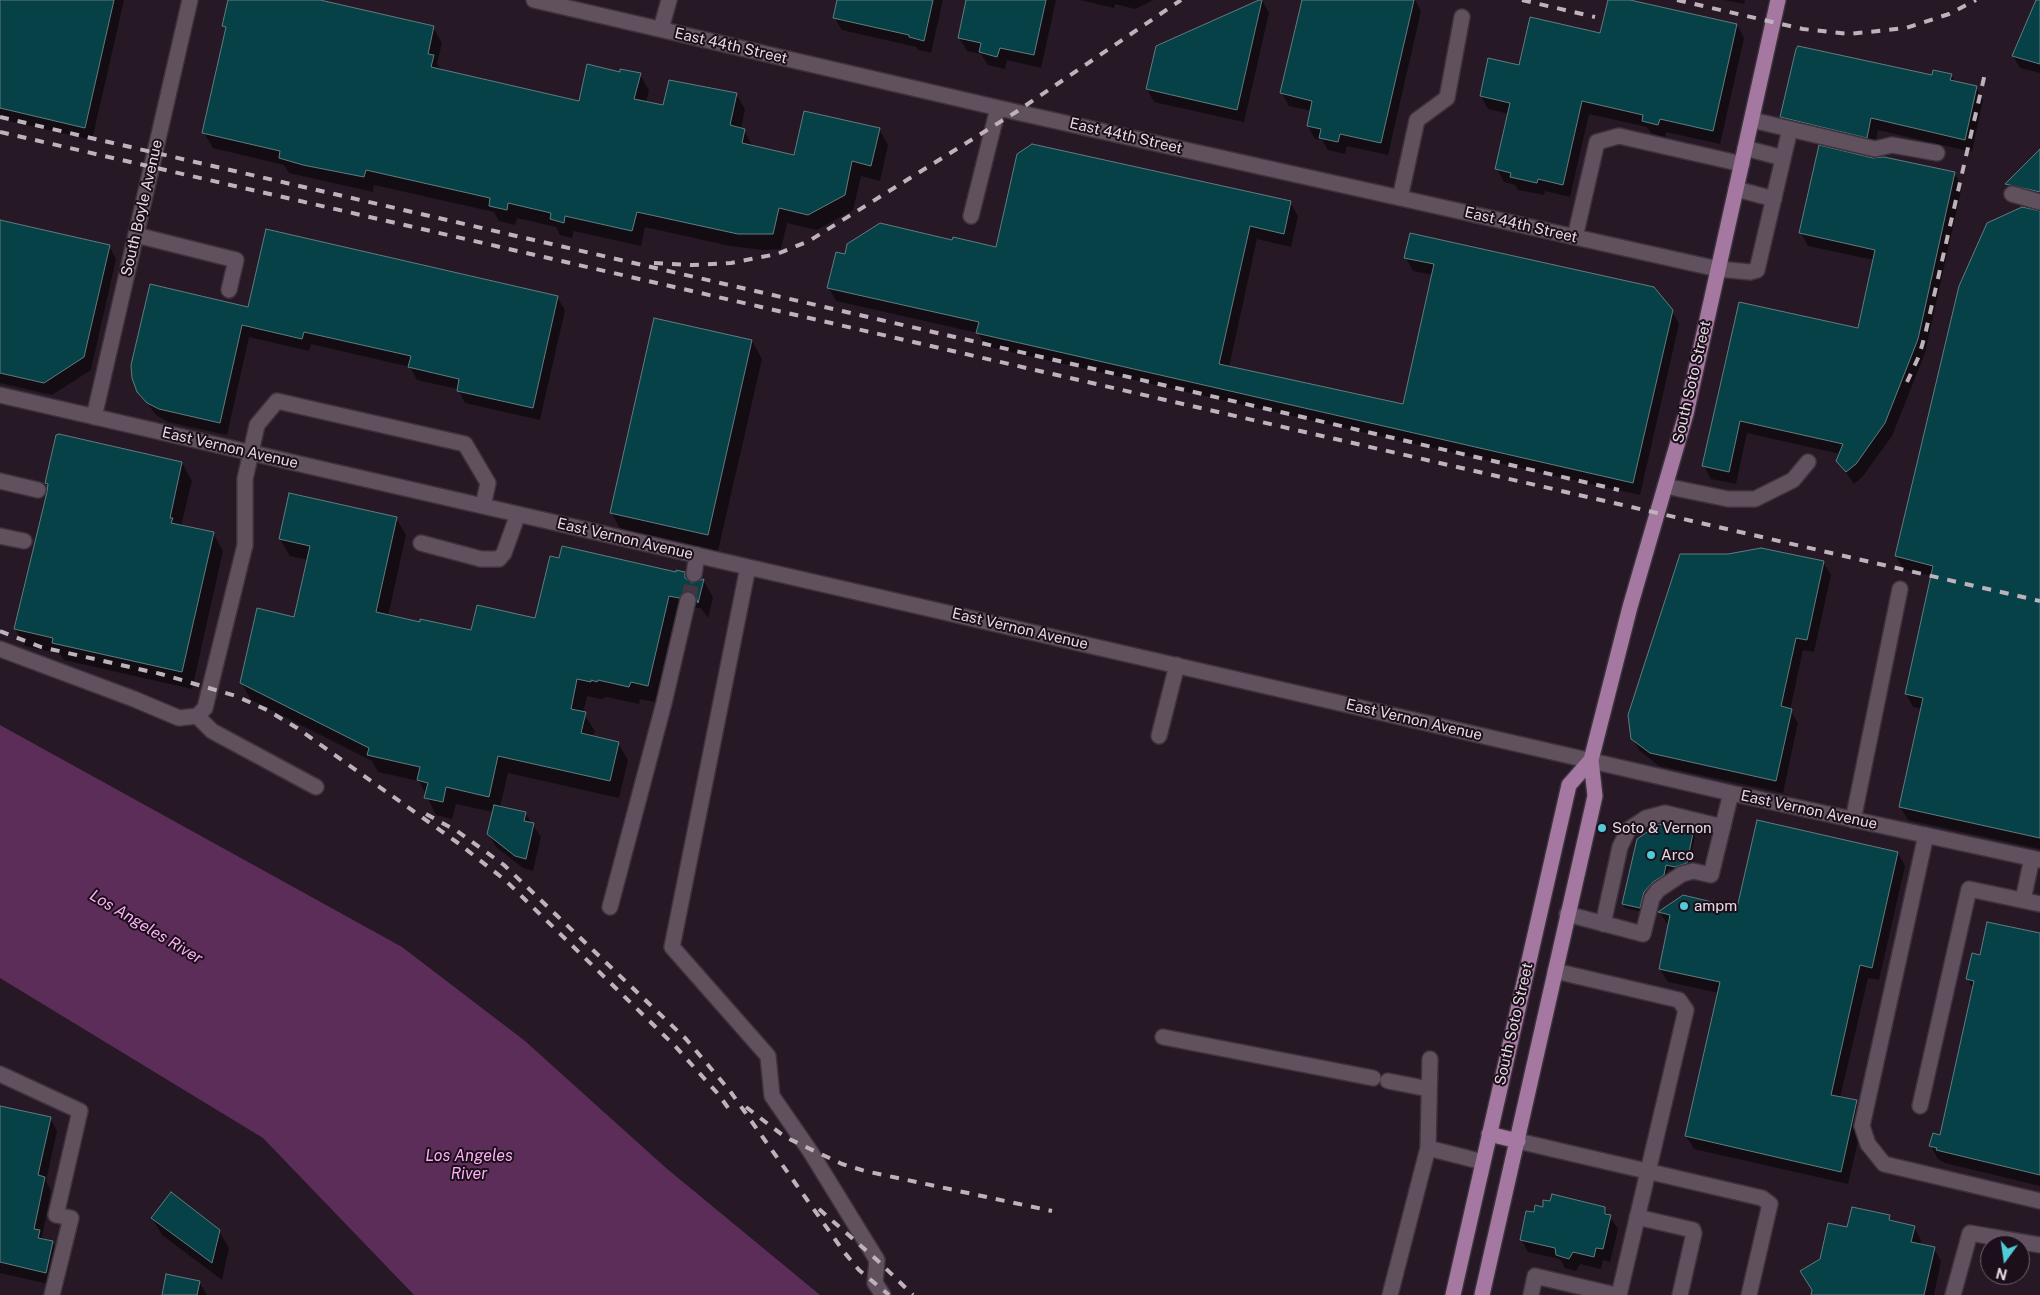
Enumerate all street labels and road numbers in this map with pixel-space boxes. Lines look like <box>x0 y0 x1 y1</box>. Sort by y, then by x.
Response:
street label: East 44th Street <box>673 24 789 68</box>
street label: East 44th Street <box>1068 114 1184 158</box>
street label: South Boyle Avenue <box>118 138 166 278</box>
street label: East 44th Street <box>1463 203 1579 247</box>
street label: South Soto Street <box>1669 319 1715 445</box>
street label: East Vernon Avenue <box>160 424 300 472</box>
street label: East Vernon Avenue <box>555 515 695 563</box>
street label: East Vernon Avenue <box>950 605 1090 653</box>
street label: East Vernon Avenue <box>1344 696 1484 744</box>
street label: East Vernon Avenue <box>1739 787 1879 833</box>
street label: South Soto Street <box>1491 961 1537 1087</box>

